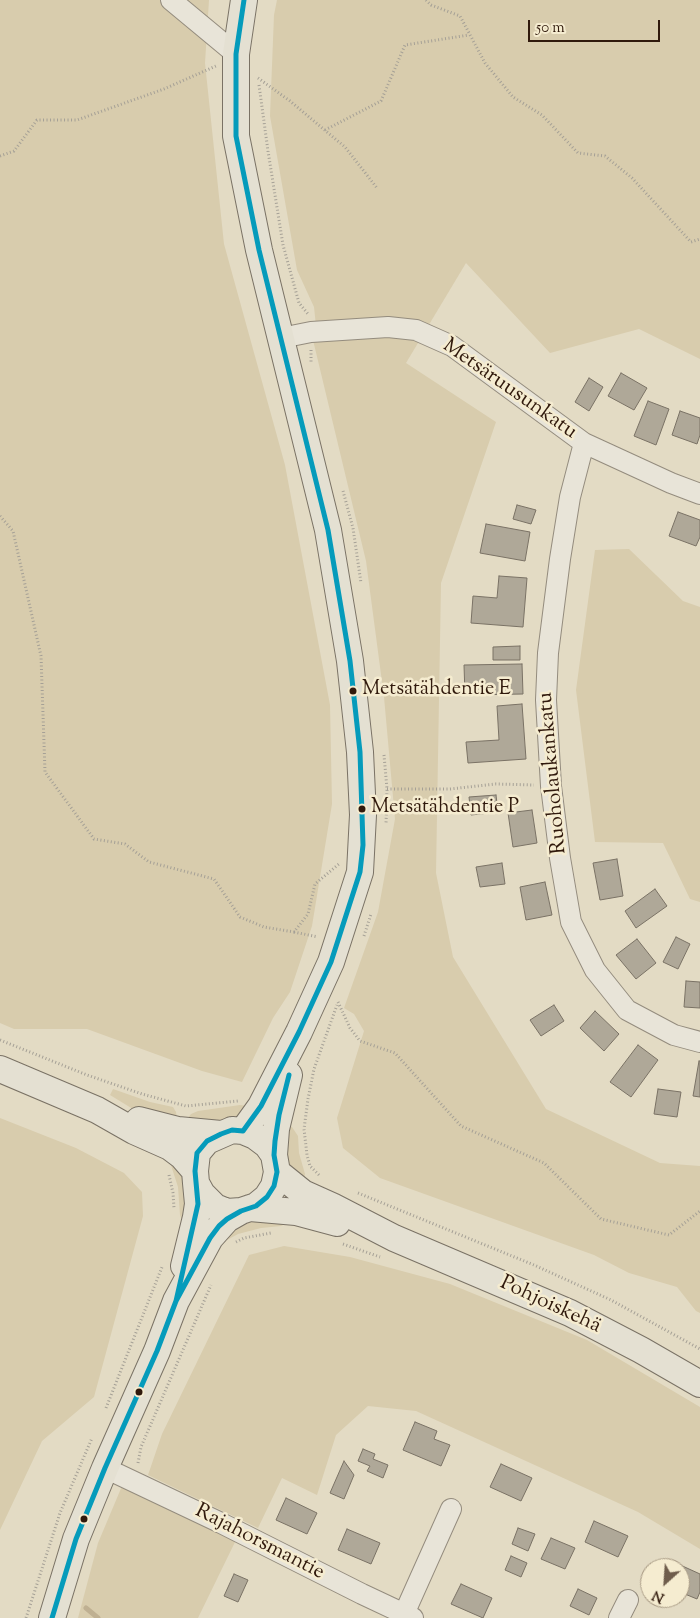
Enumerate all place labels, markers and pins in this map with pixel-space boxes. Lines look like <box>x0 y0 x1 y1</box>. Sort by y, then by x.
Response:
place label: Metsätähdentie E <box>362 679 511 703</box>
marker: Metsätähdentie E <box>348 686 358 696</box>
place label: Metsätähdentie P <box>371 797 519 821</box>
marker: Metsätähdentie P <box>357 804 367 814</box>
unlabelled marker <box>134 1387 144 1397</box>
unlabelled marker <box>79 1514 89 1524</box>

